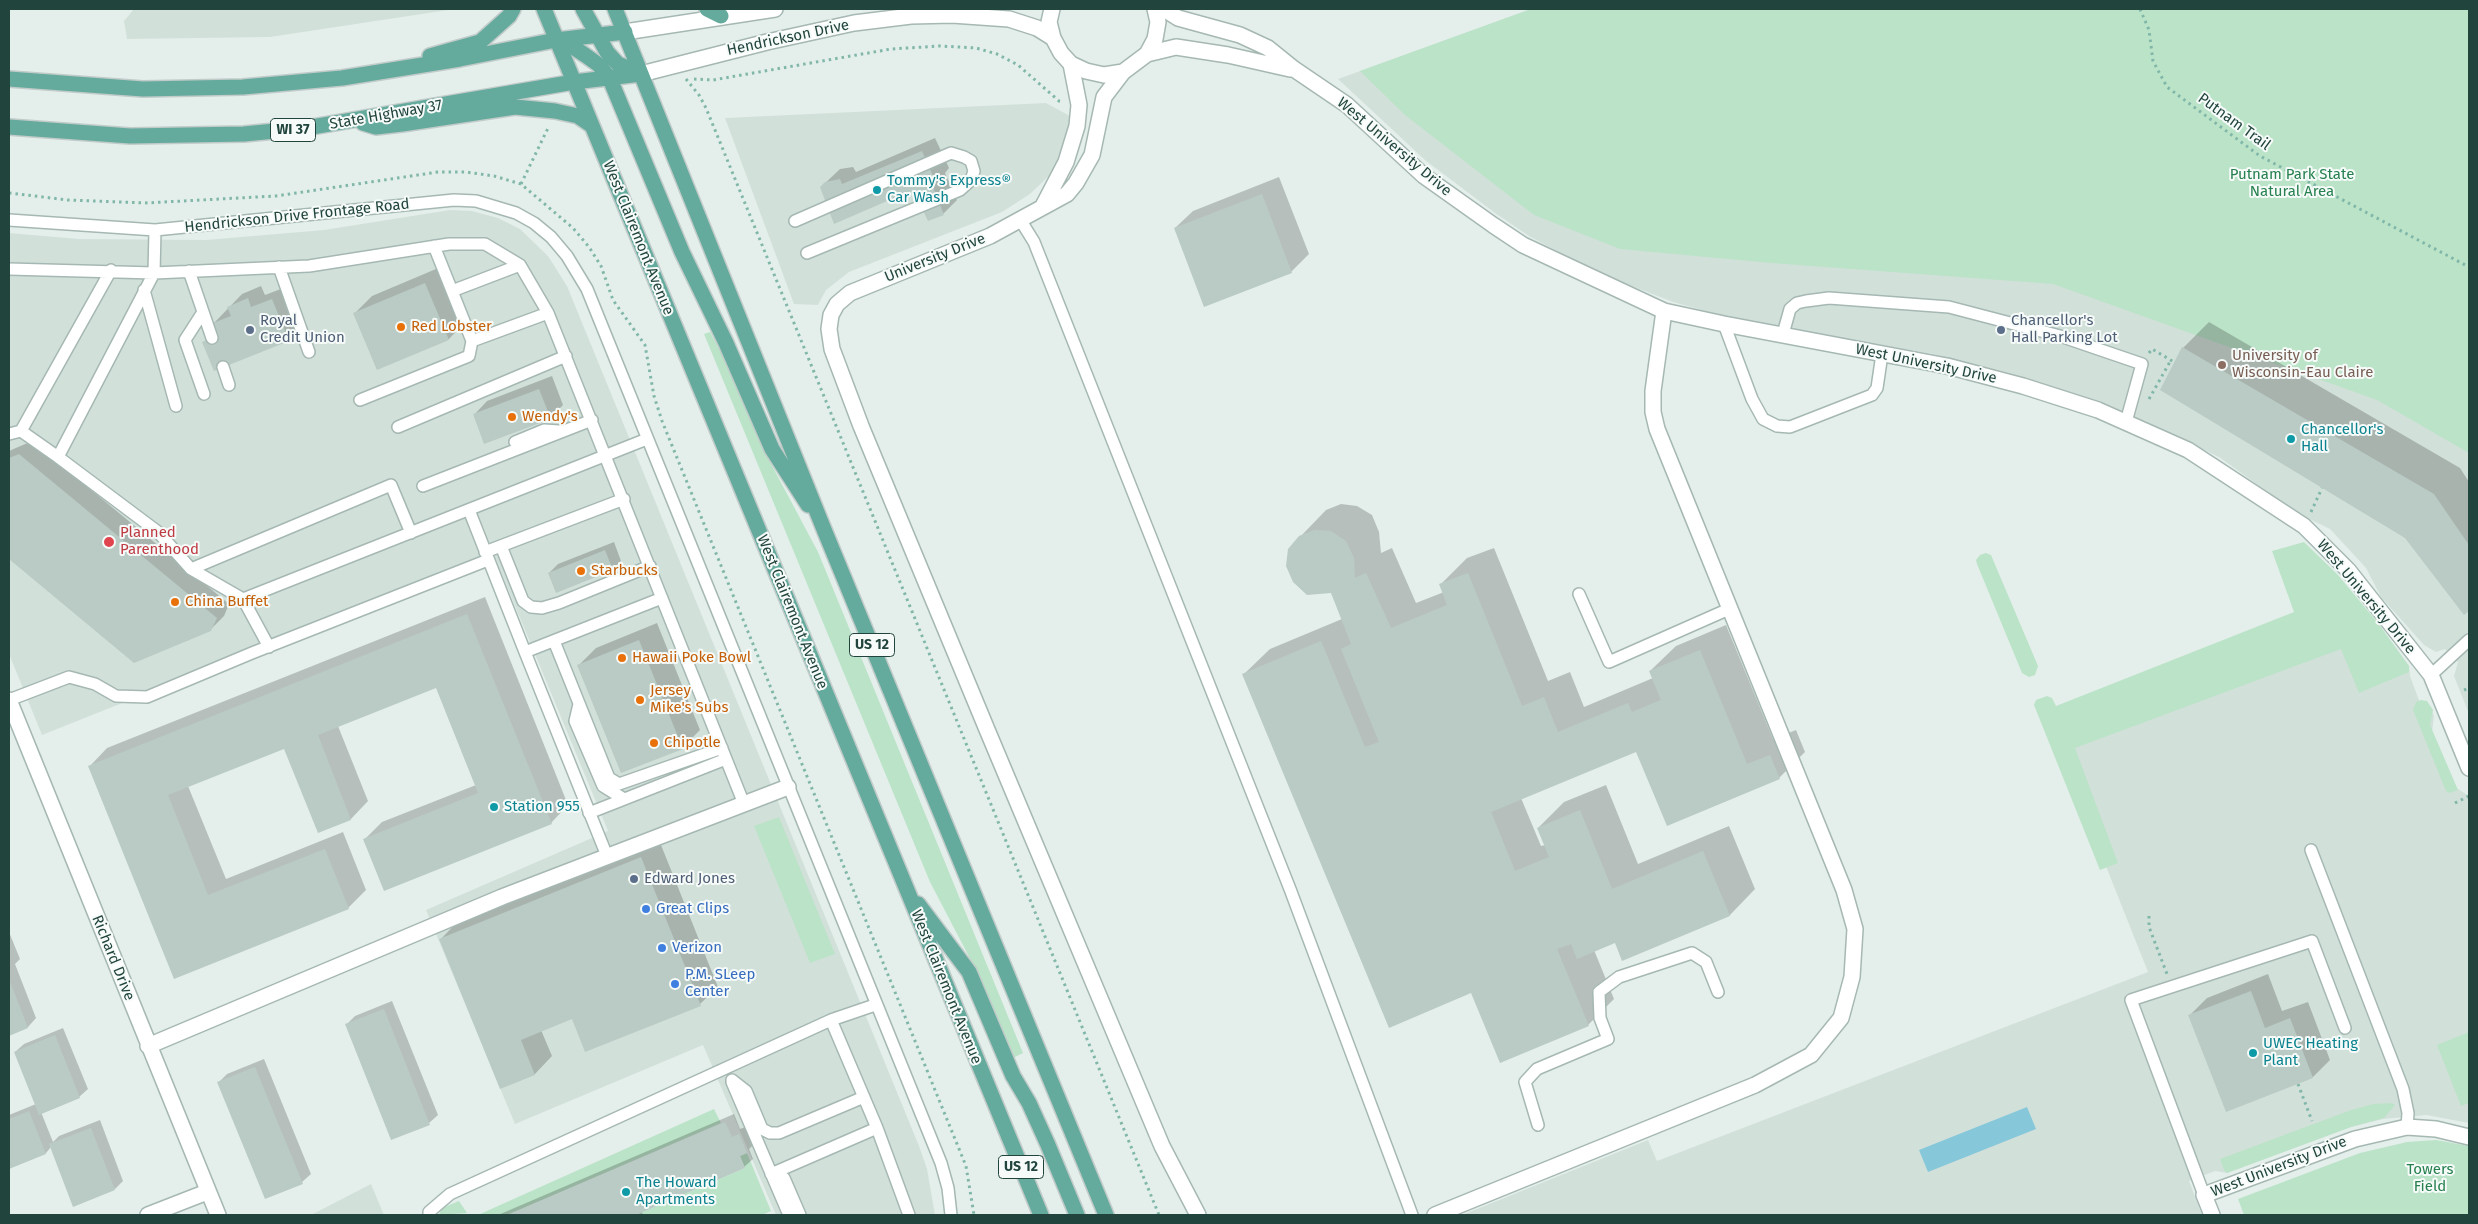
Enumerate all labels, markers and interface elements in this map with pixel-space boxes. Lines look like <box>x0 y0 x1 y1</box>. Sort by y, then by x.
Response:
street label: Hendrickson Drive <box>725 16 851 60</box>
street label: Putnam Trail <box>2194 90 2274 154</box>
street label: West University Drive <box>1333 94 1455 200</box>
street label: State Highway 37 <box>328 96 444 134</box>
road number: WI 37 <box>270 118 316 142</box>
street label: West Clairemont Avenue <box>599 158 677 318</box>
park label: Putnam Park State Natural Area <box>2230 166 2354 201</box>
place label: Tommy's Express® Car Wash <box>887 172 1011 207</box>
marker: Tommy's Express® Car Wash <box>871 184 883 196</box>
street label: Hendrickson Drive Frontage Road <box>184 195 410 237</box>
street label: University Drive <box>882 230 988 286</box>
place label: Royal Credit Union <box>260 312 345 347</box>
place label: Chancellor's Hall Parking Lot <box>2011 312 2118 347</box>
place label: Red Lobster <box>411 318 492 336</box>
marker: Red Lobster <box>395 321 407 333</box>
marker: Royal Credit Union <box>244 324 256 336</box>
marker: Chancellor's Hall Parking Lot <box>1995 324 2007 336</box>
street label: West University Drive <box>1854 340 1998 388</box>
place label: University of Wisconsin-Eau Claire <box>2232 347 2373 382</box>
marker: University of Wisconsin-Eau Claire <box>2216 359 2228 371</box>
place label: Wendy's <box>522 408 578 426</box>
marker: Wendy's <box>506 411 518 423</box>
place label: Chancellor's Hall <box>2301 421 2383 456</box>
marker: Chancellor's Hall <box>2285 433 2297 445</box>
place label: Planned Parenthood <box>120 524 199 559</box>
street label: West Clairemont Avenue <box>753 532 831 692</box>
marker: Planned Parenthood <box>102 535 116 549</box>
street label: West University Drive <box>2313 536 2419 658</box>
place label: Starbucks <box>591 562 658 580</box>
marker: Starbucks <box>575 565 587 577</box>
place label: China Buffet <box>185 593 269 611</box>
marker: China Buffet <box>169 596 181 608</box>
road number: US 12 <box>850 634 894 656</box>
place label: Hawaii Poke Bowl <box>632 649 751 667</box>
marker: Hawaii Poke Bowl <box>616 652 628 664</box>
place label: Jersey Mike's Subs <box>650 682 728 717</box>
marker: Jersey Mike's Subs <box>634 694 646 706</box>
place label: Chipotle <box>664 734 721 752</box>
marker: Chipotle <box>648 737 660 749</box>
place label: Station 955 <box>504 798 580 816</box>
marker: Station 955 <box>488 801 500 813</box>
place label: Edward Jones <box>644 870 735 888</box>
marker: Edward Jones <box>628 873 640 885</box>
place label: Great Clips <box>656 900 729 918</box>
marker: Great Clips <box>640 903 652 915</box>
street label: West Clairemont Avenue <box>907 907 985 1067</box>
street label: Richard Drive <box>88 912 138 1004</box>
place label: Verizon <box>672 939 722 957</box>
marker: Verizon <box>656 942 668 954</box>
place label: P.M. SLeep Center <box>685 966 755 1001</box>
marker: P.M. SLeep Center <box>669 978 681 990</box>
place label: UWEC Heating Plant <box>2263 1035 2358 1070</box>
marker: UWEC Heating Plant <box>2247 1047 2259 1059</box>
street label: West University Drive <box>2209 1133 2349 1201</box>
road number: US 12 <box>998 1156 1044 1178</box>
park label: Towers Field <box>2406 1161 2454 1196</box>
place label: The Howard Apartments <box>636 1174 717 1209</box>
marker: The Howard Apartments <box>620 1186 632 1198</box>

